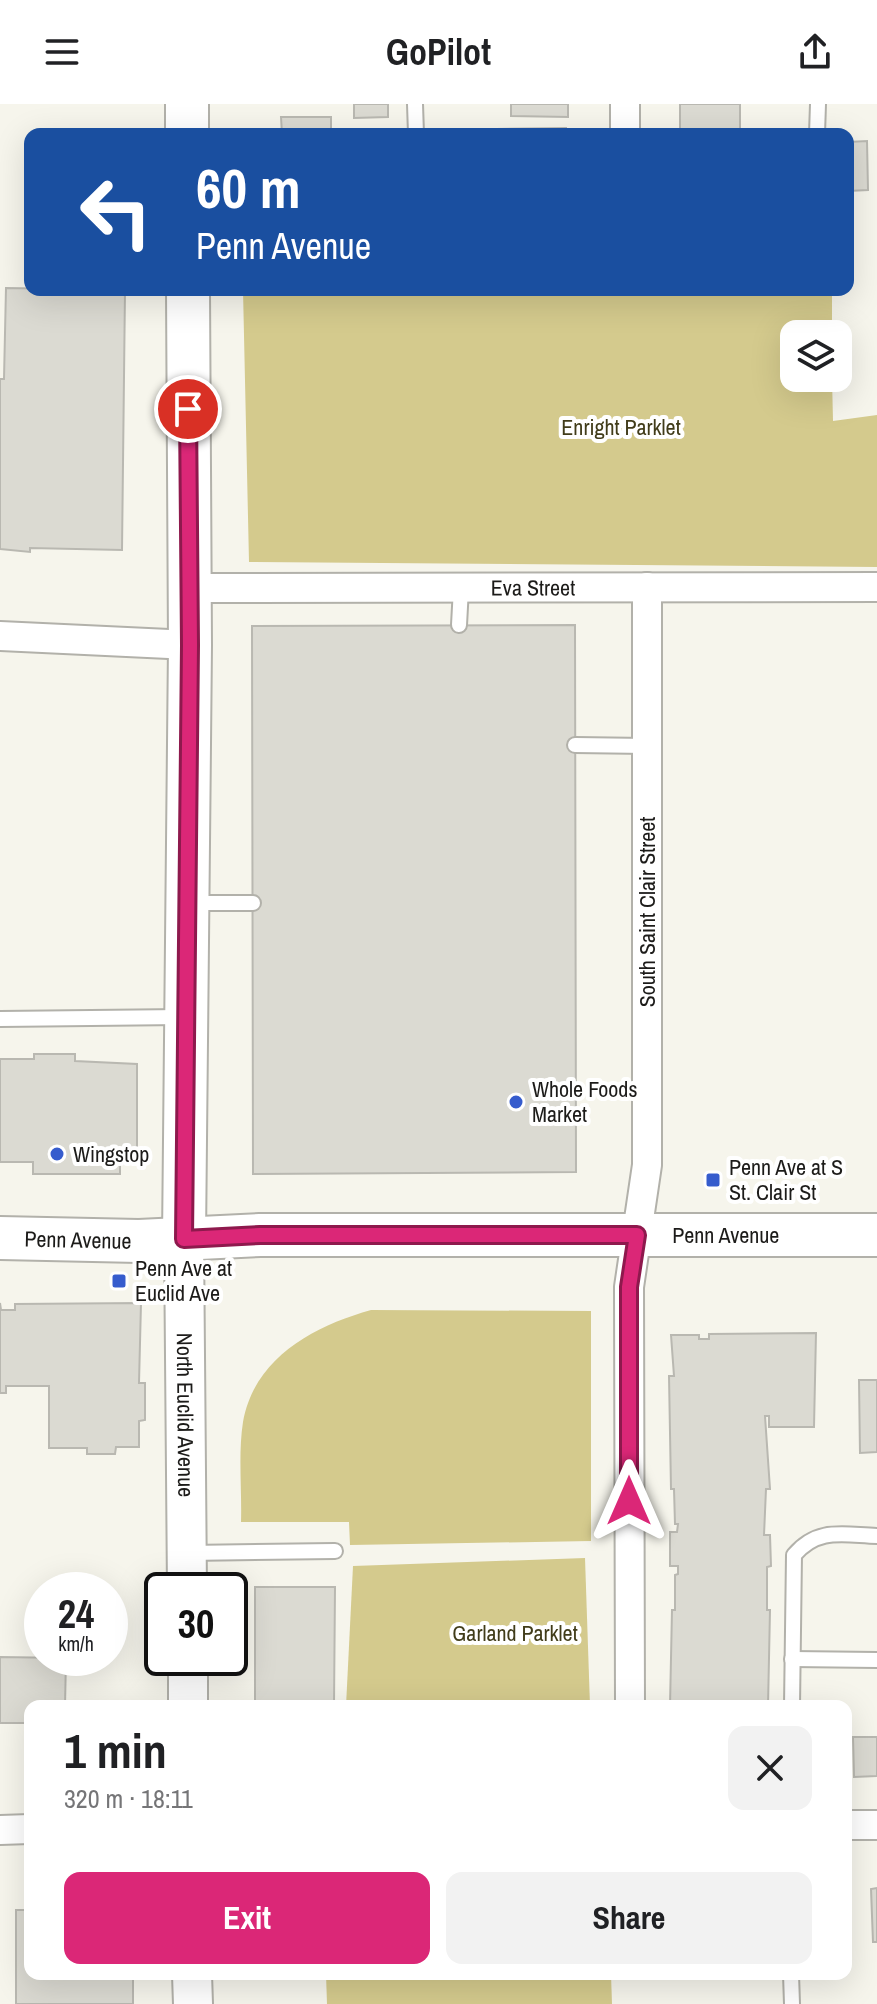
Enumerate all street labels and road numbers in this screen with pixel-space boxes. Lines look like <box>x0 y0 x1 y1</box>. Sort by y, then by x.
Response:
street label: Eva Street <box>491 572 575 603</box>
street label: South Saint Clair Street <box>632 817 662 1007</box>
street label: Penn Avenue <box>672 1220 779 1250</box>
street label: Penn Avenue <box>24 1224 132 1256</box>
street label: North Euclid Avenue <box>170 1333 201 1497</box>

